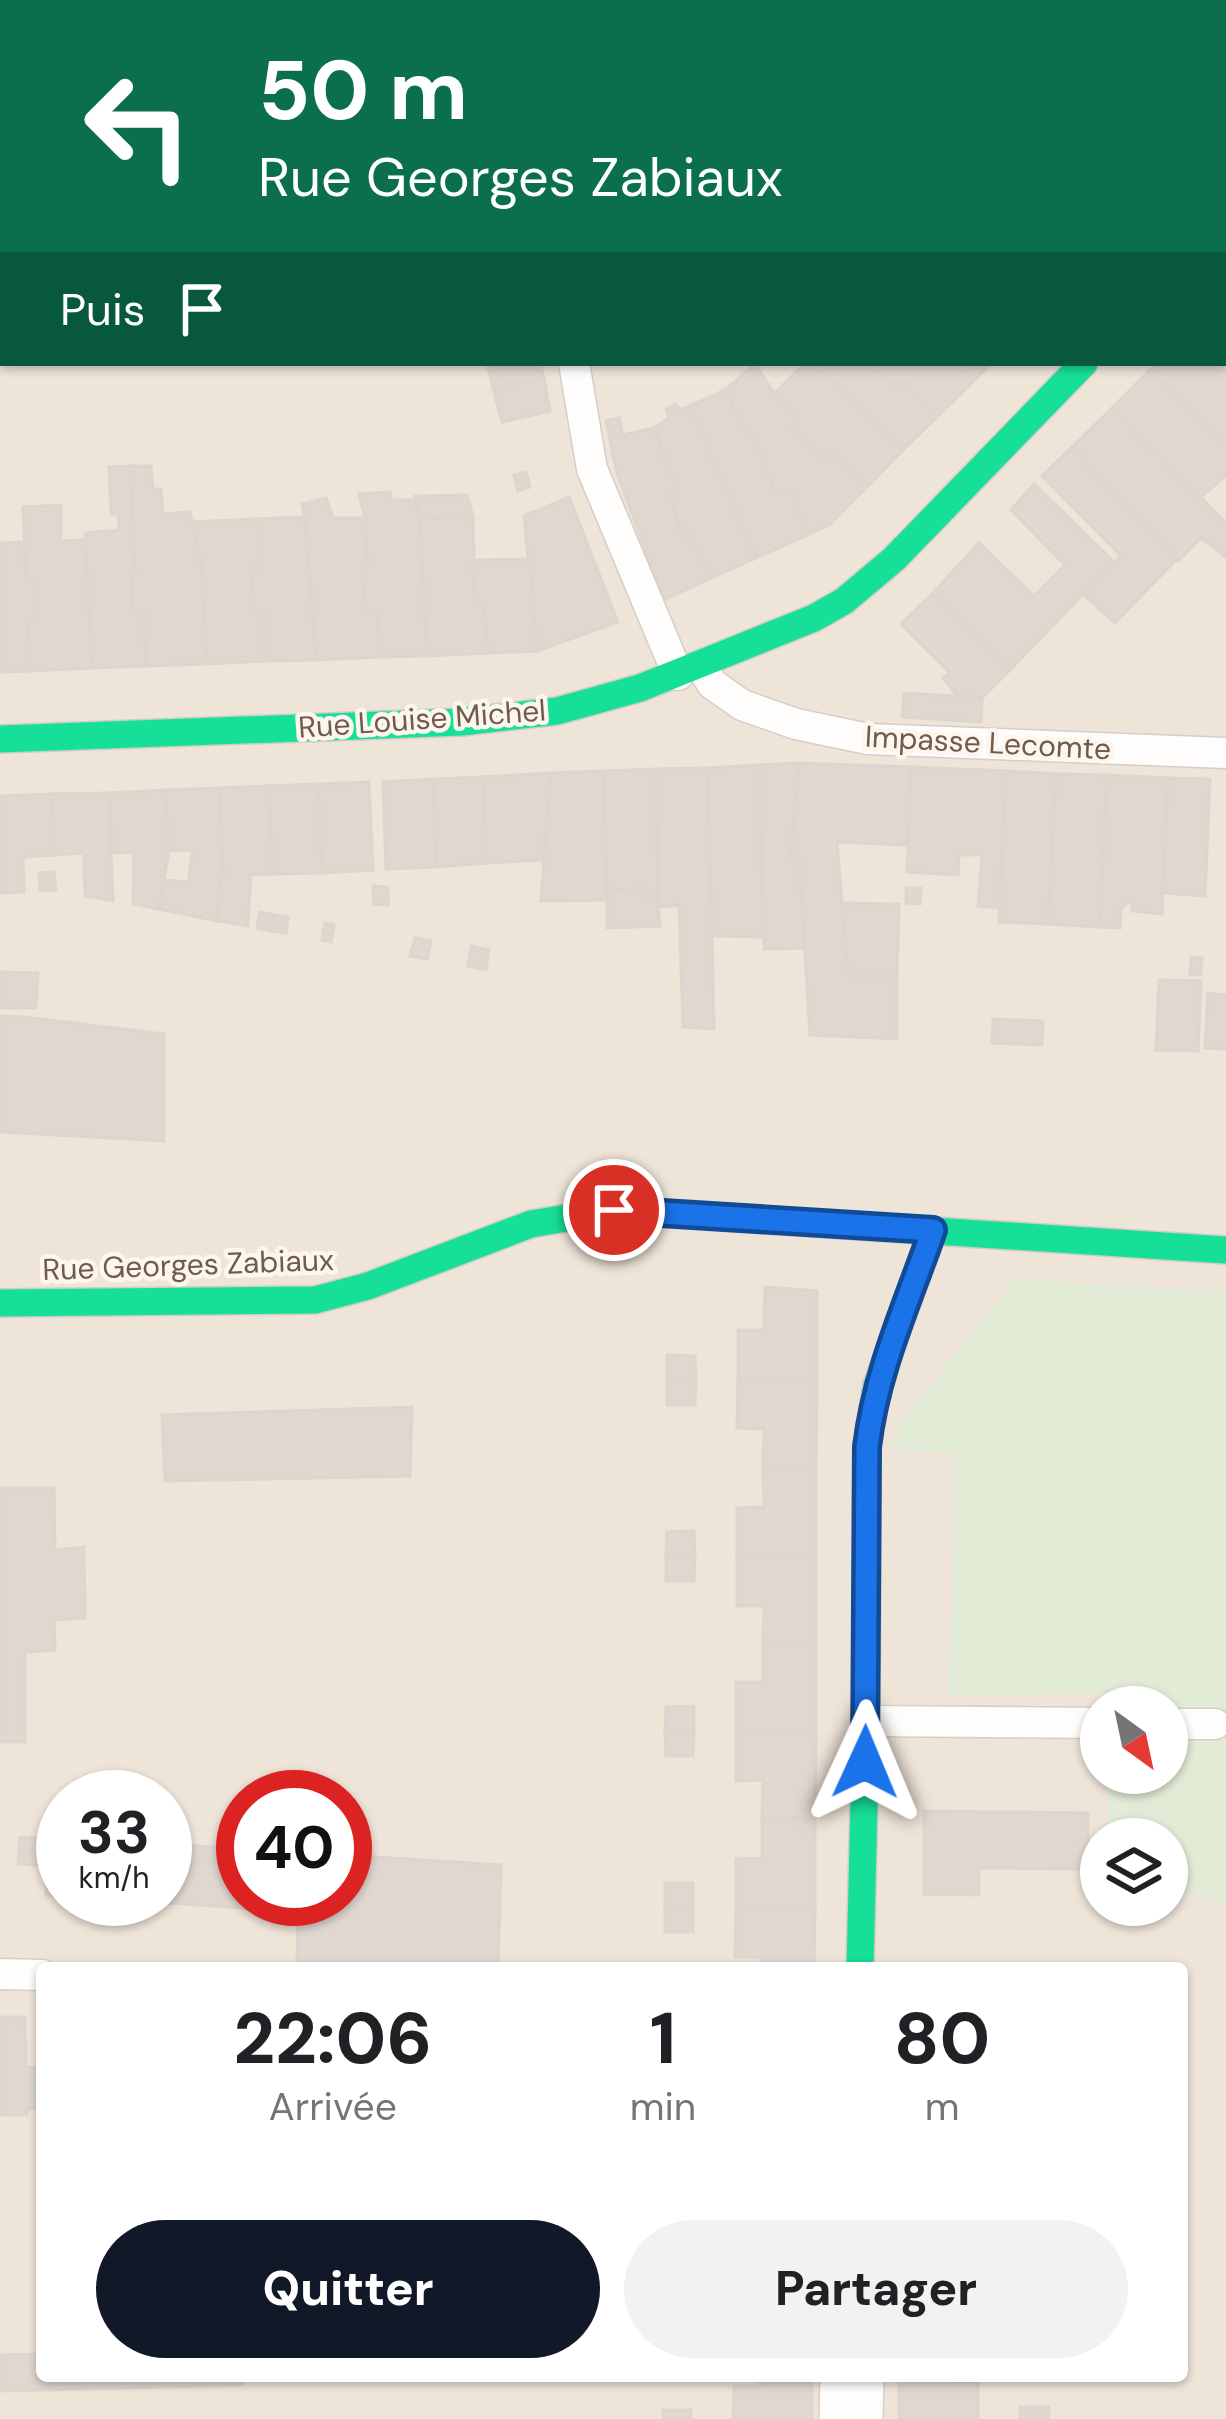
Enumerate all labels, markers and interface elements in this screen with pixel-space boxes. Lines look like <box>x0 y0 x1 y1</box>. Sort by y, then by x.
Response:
text: 50 m <box>258 36 468 145</box>
icon: left <box>60 48 216 204</box>
text: Rue Georges Zabiaux <box>258 142 783 213</box>
icon: arrive <box>169 276 235 342</box>
text: Puis <box>60 280 145 339</box>
street label: Rue Louise Michel <box>297 690 547 747</box>
street label: Impasse Lecomte <box>864 717 1112 768</box>
pin <box>563 1159 665 1261</box>
icon: arrive <box>581 1177 647 1243</box>
street label: Rue Georges Zabiaux <box>42 1240 334 1289</box>
north arrow <box>1080 1686 1188 1794</box>
map controls <box>1080 1686 1188 1926</box>
position arrow <box>802 1699 928 1825</box>
speed limit sign: 40 <box>216 1770 372 1926</box>
text: 33 <box>78 1793 150 1872</box>
button: layers <box>1080 1818 1188 1926</box>
text: km/h <box>79 1858 149 1897</box>
text: 22:06 <box>234 1992 432 2085</box>
text: 1 <box>650 1992 676 2085</box>
text: 80 <box>894 1992 990 2085</box>
text: Arrivée <box>269 2081 397 2132</box>
text: min <box>630 2081 696 2132</box>
text: m <box>925 2081 959 2132</box>
button: Quitter <box>96 2220 600 2358</box>
button: Partager <box>624 2220 1128 2358</box>

